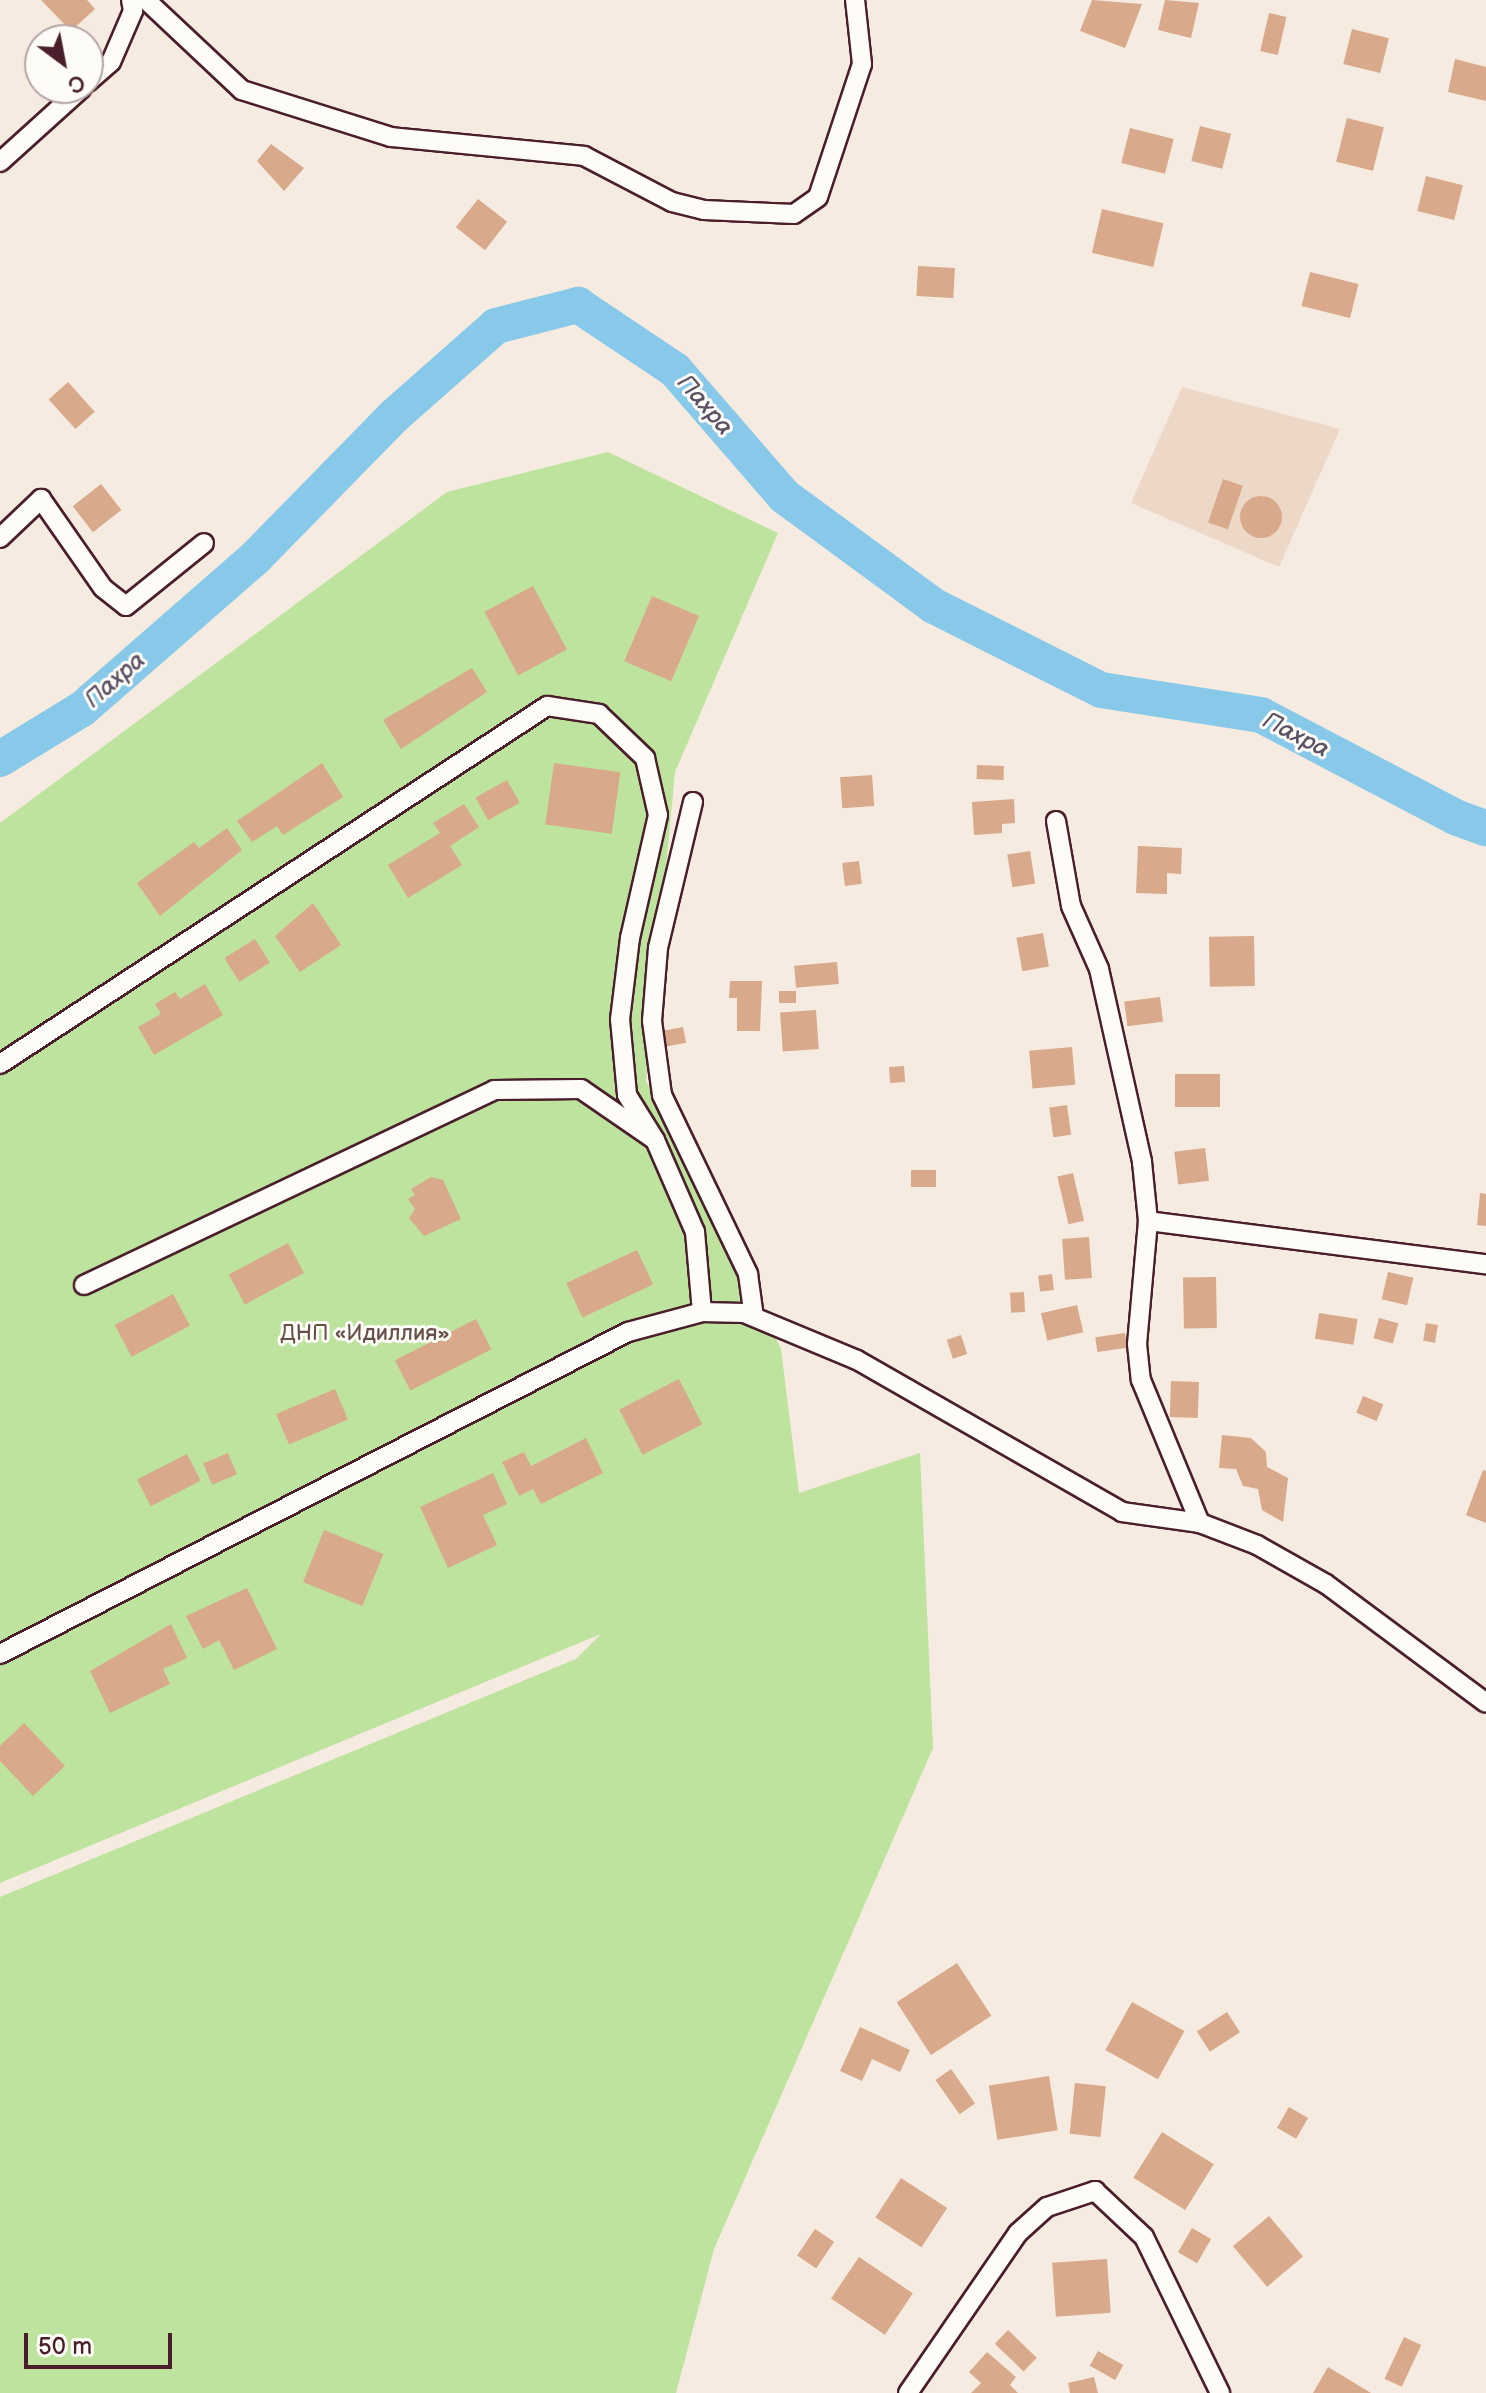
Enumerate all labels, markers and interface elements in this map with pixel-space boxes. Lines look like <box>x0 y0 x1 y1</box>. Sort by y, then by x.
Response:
north arrow <box>24 24 104 104</box>
text: С <box>62 68 90 99</box>
water label: Пахра <box>671 369 739 441</box>
water label: Пахра <box>79 646 151 714</box>
water label: Пахра <box>1258 706 1334 764</box>
park label: ДНП «Идиллия» <box>280 1321 450 1347</box>
scale bar <box>28 2317 176 2367</box>
text: 50 m <box>38 2332 92 2361</box>

